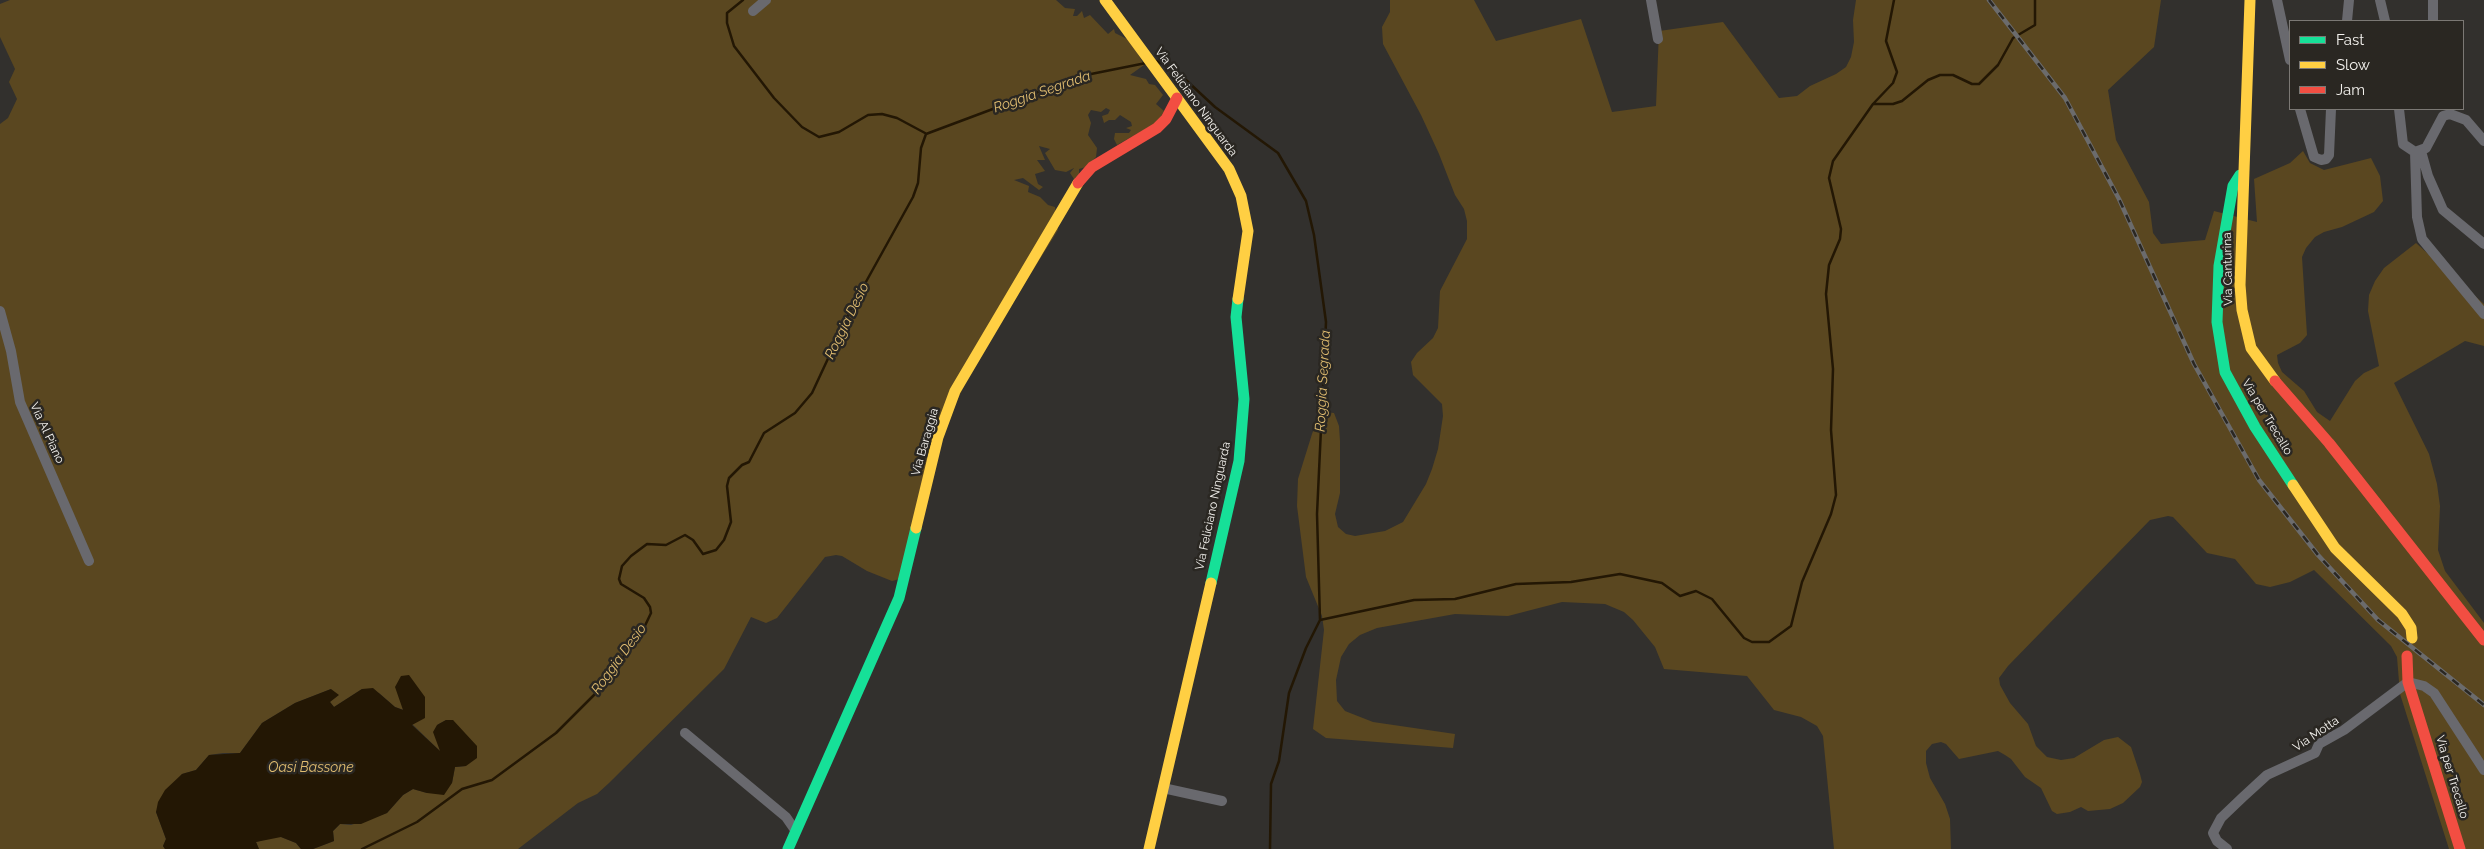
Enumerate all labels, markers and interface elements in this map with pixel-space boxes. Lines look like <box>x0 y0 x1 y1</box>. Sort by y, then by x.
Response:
legend <box>2289 20 2464 110</box>
text: Fast <box>2336 31 2364 49</box>
street label: Via Feliciano Ninguarda <box>1152 45 1240 159</box>
text: Slow <box>2336 56 2370 74</box>
water label: Roggia Segrada <box>991 67 1093 117</box>
text: Jam <box>2336 81 2365 99</box>
street label: Via Canturina <box>2220 232 2236 306</box>
water label: Roggia Desio <box>821 280 873 362</box>
water label: Roggia Segrada <box>1312 330 1334 432</box>
street label: Via per Trecallo <box>2239 376 2295 458</box>
street label: Via Al Piano <box>27 400 67 466</box>
street label: Via Baraggia <box>908 407 942 477</box>
street label: Via Feliciano Ninguarda <box>1192 440 1234 572</box>
water label: Roggia Desio <box>588 621 650 697</box>
street label: Via Motta <box>2290 713 2342 755</box>
street label: Via per Trecallo <box>2433 734 2471 820</box>
water label: Oasi Bassone <box>268 760 354 776</box>

